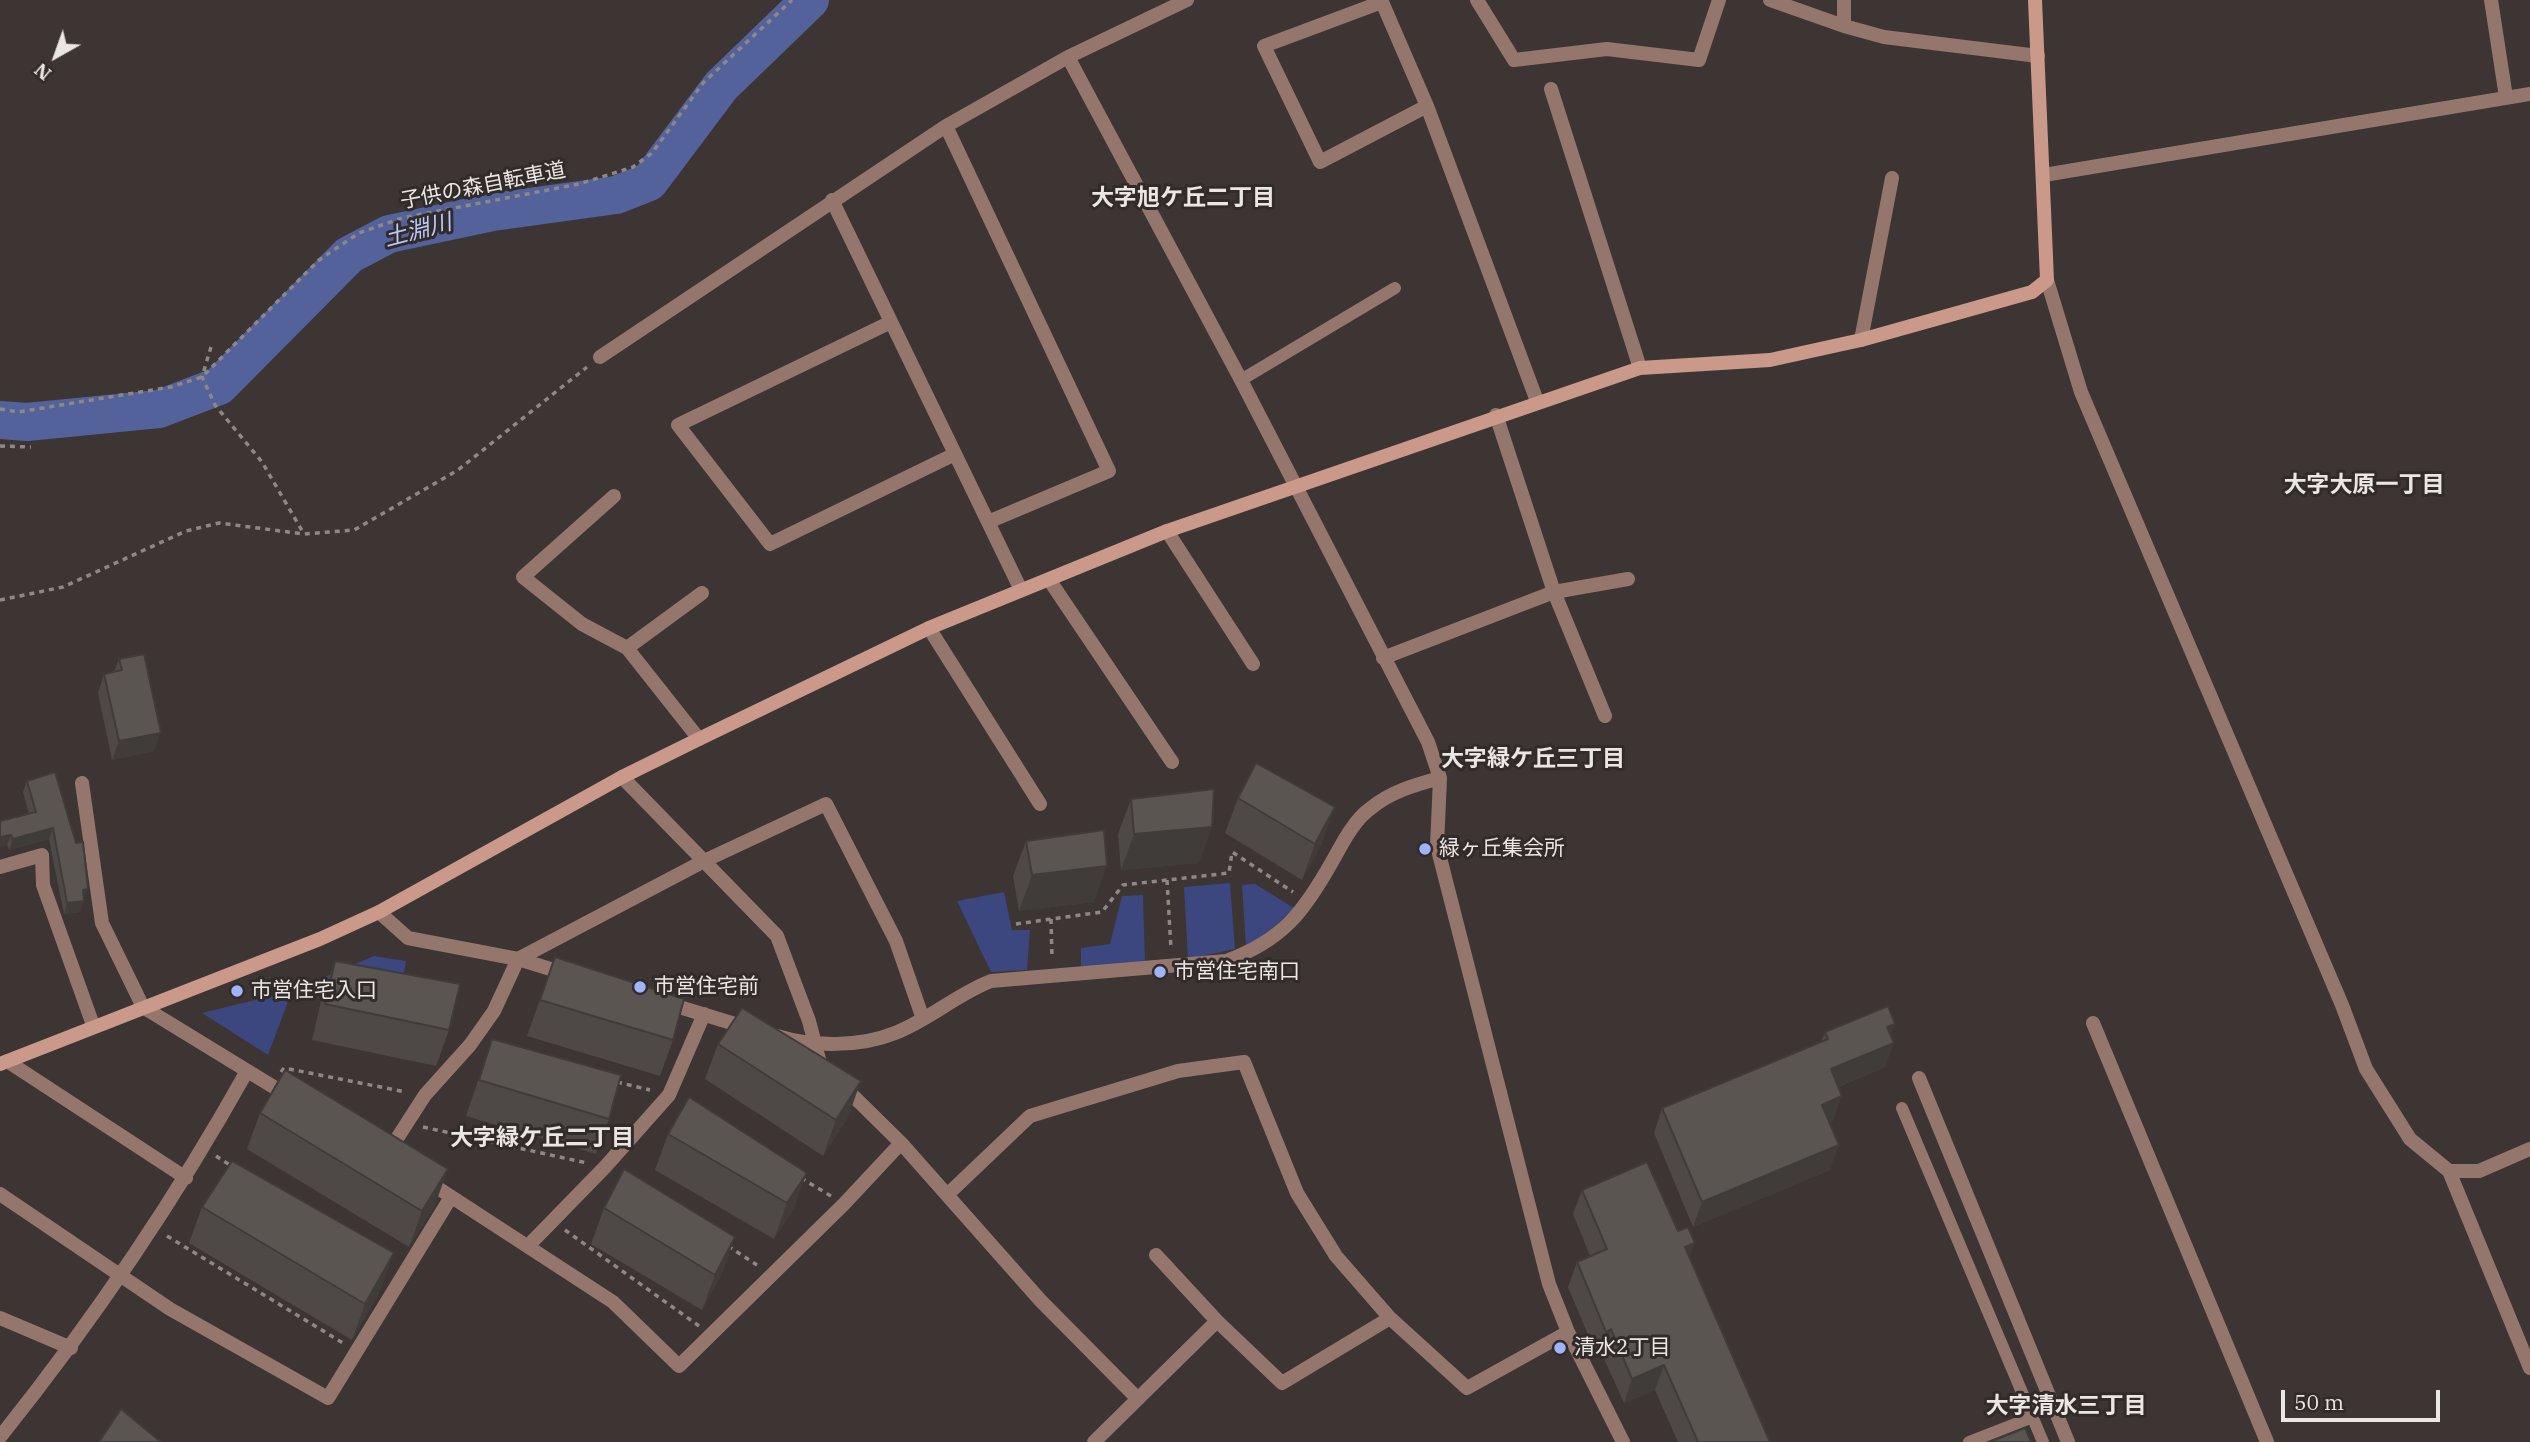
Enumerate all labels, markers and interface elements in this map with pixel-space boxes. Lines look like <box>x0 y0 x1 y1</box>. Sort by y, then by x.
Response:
north arrow <box>21 21 91 91</box>
text: N <box>29 58 56 86</box>
street label: 子供の森自転車道 <box>398 158 568 214</box>
district label: 大字旭ケ丘二丁目 <box>1091 184 1275 212</box>
water label: 土淵川 <box>381 209 455 253</box>
district label: 大字大原一丁目 <box>2284 471 2444 499</box>
district label: 大字緑ケ丘三丁目 <box>1441 745 1625 773</box>
place label: 緑ヶ丘集会所 <box>1439 836 1565 862</box>
marker: 緑ヶ丘集会所 <box>1417 841 1433 857</box>
place label: 市営住宅南口 <box>1174 959 1300 985</box>
marker: 市営住宅南口 <box>1152 964 1168 980</box>
place label: 市営住宅前 <box>654 974 759 1000</box>
place label: 市営住宅入口 <box>251 978 377 1004</box>
marker: 市営住宅前 <box>632 979 648 995</box>
marker: 市営住宅入口 <box>229 983 245 999</box>
district label: 大字緑ケ丘二丁目 <box>450 1124 634 1152</box>
place label: 清水2丁目 <box>1574 1335 1671 1361</box>
marker: 清水2丁目 <box>1552 1340 1568 1356</box>
scale bar <box>2285 1376 2444 1420</box>
text: 50 m <box>2294 1388 2344 1416</box>
district label: 大字清水三丁目 <box>1986 1392 2146 1420</box>

